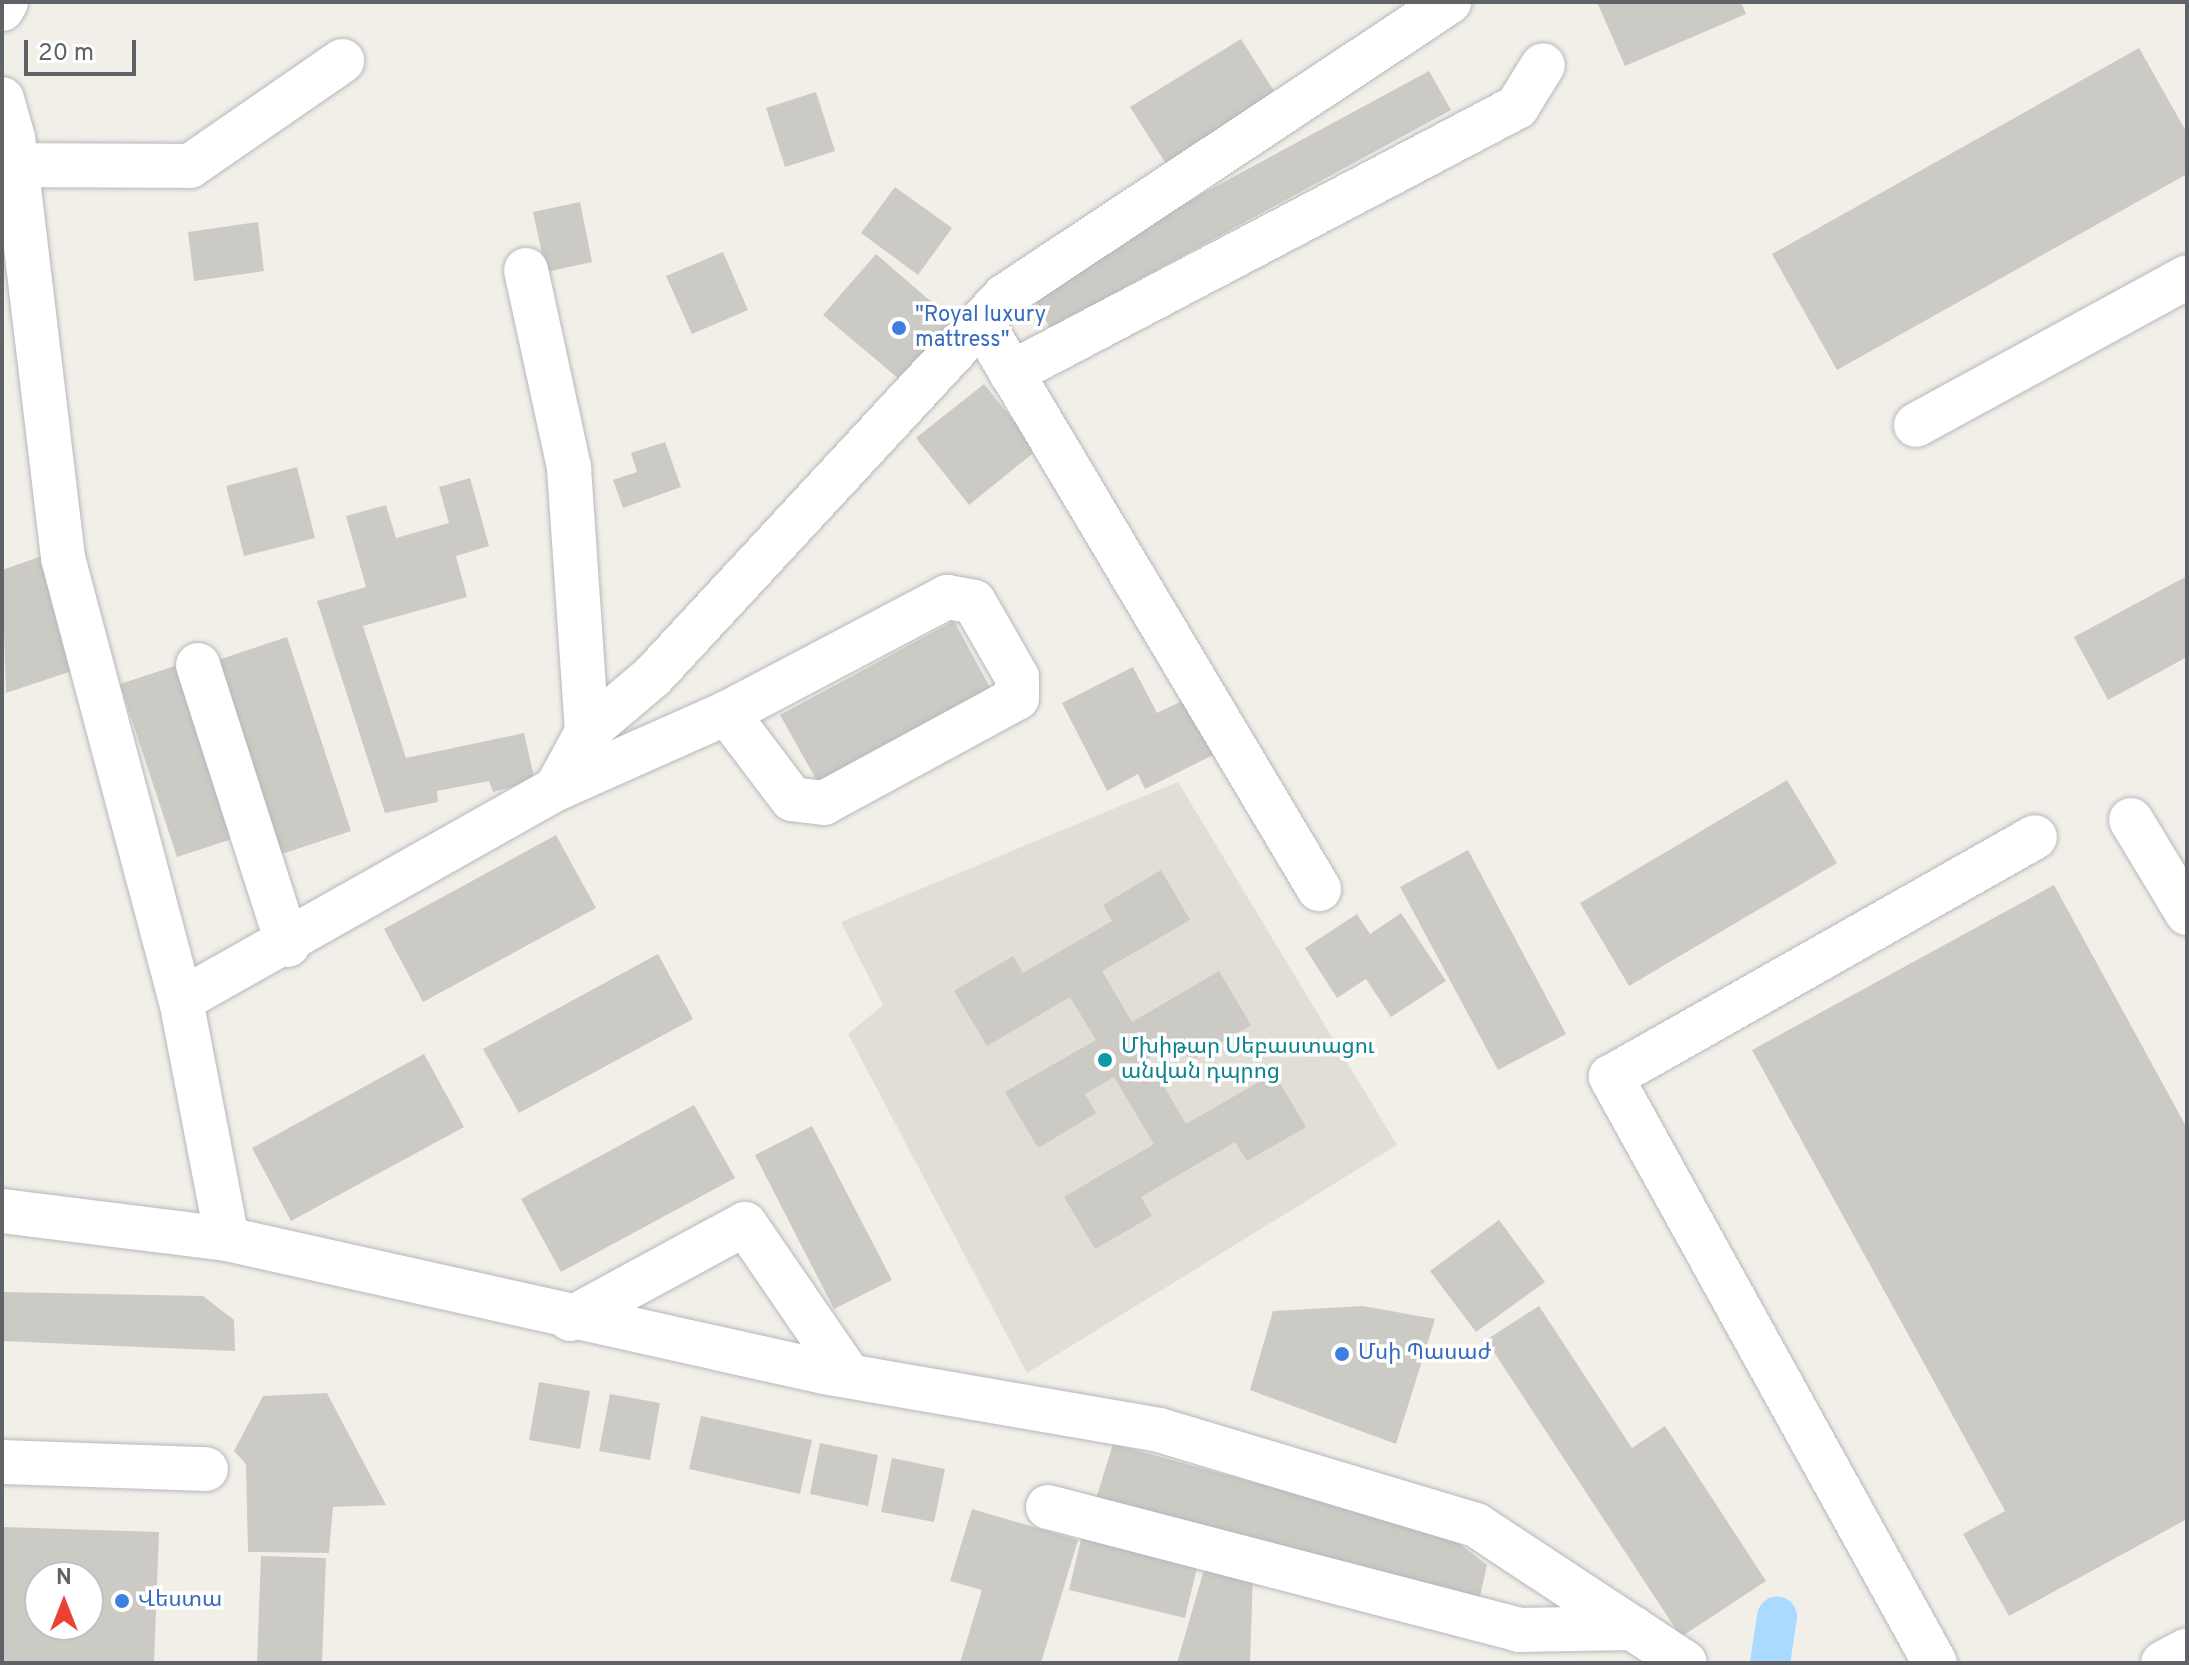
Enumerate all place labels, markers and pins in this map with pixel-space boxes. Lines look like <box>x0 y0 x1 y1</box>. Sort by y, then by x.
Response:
place label: "Royal luxury mattress" <box>915 302 1046 354</box>
marker: "Royal luxury mattress" <box>890 319 908 337</box>
place label: Մխիթար Սեբաստացու անվան դպրոց <box>1121 1034 1375 1086</box>
marker: Մխիթար Սեբաստացու անվան դպրոց <box>1096 1051 1114 1069</box>
place label: Մսի Պասաժ <box>1358 1341 1491 1367</box>
marker: Մսի Պասաժ <box>1333 1345 1351 1363</box>
place label: Վեստա <box>138 1588 222 1614</box>
marker: Վեստա <box>113 1592 131 1610</box>

